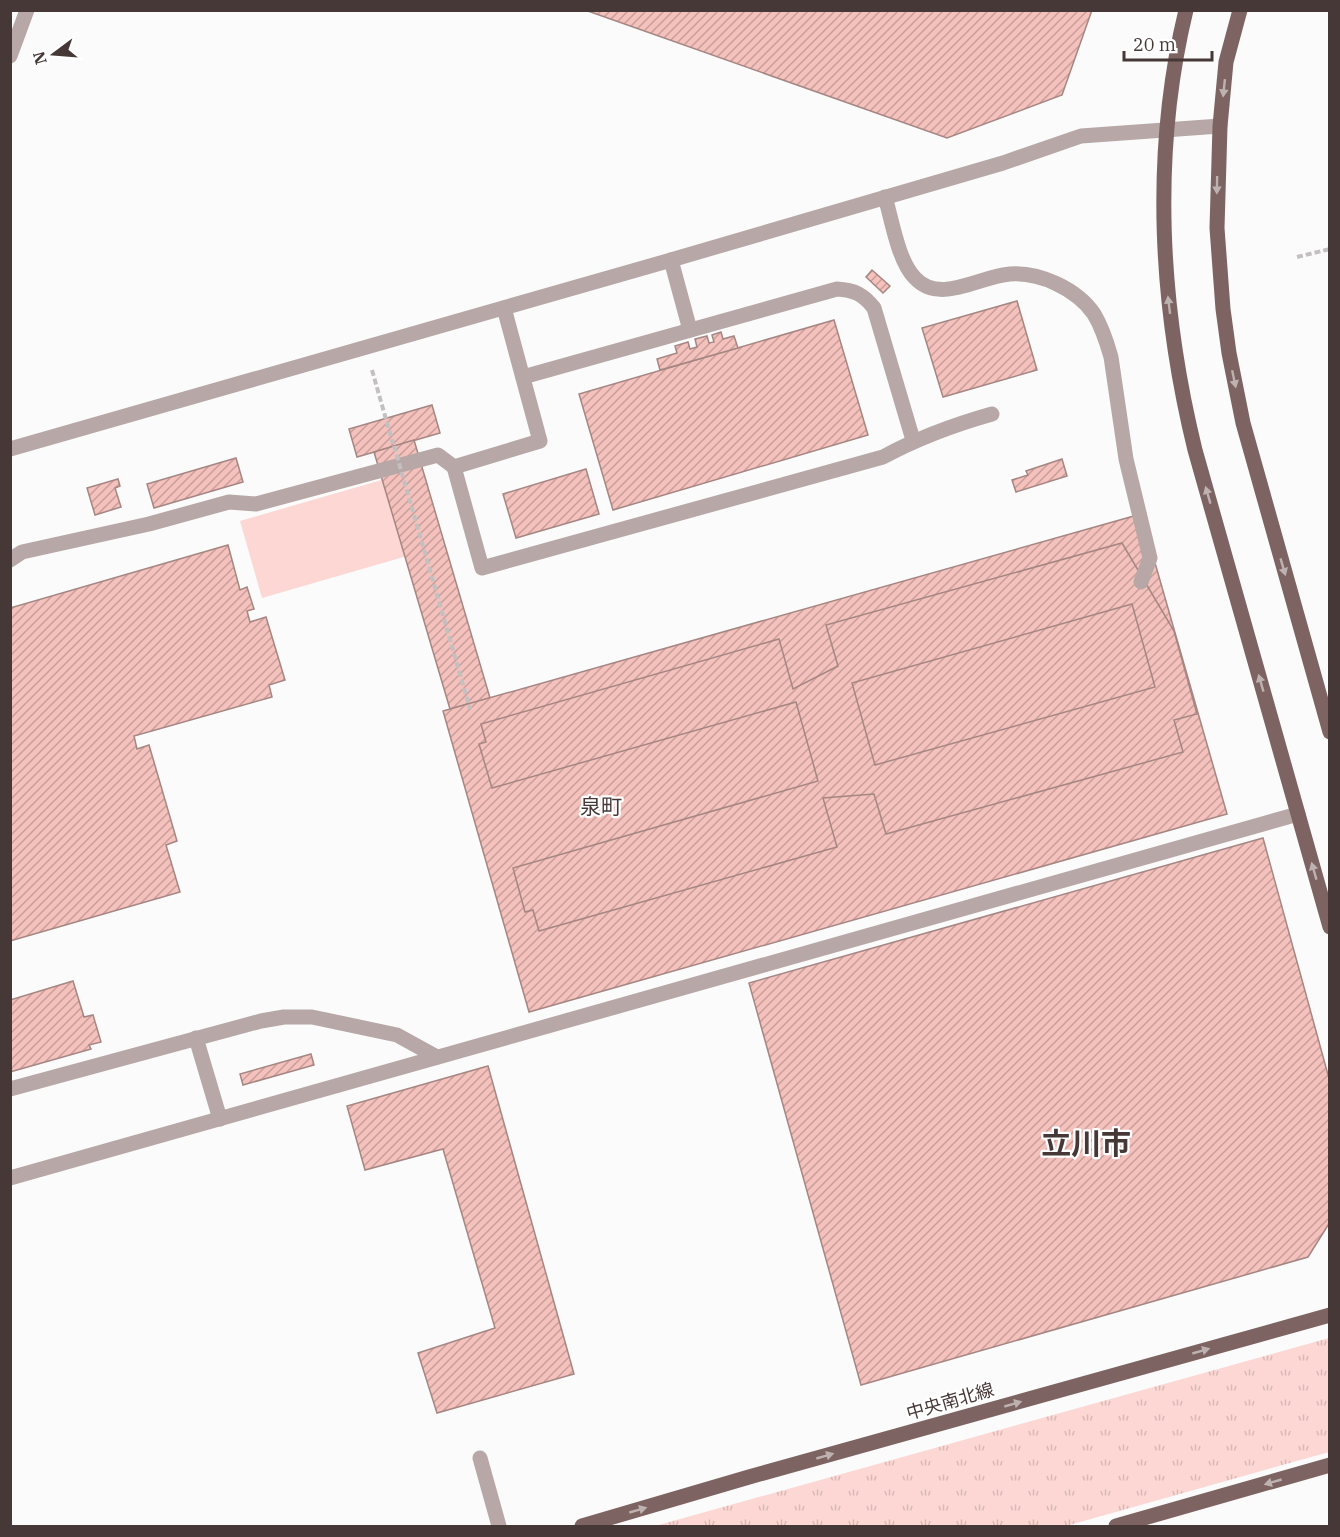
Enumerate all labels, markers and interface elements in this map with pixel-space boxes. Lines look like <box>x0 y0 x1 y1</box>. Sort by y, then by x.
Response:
north arrow <box>24 24 84 84</box>
scale bar <box>1124 24 1212 62</box>
text: 20 m <box>1133 33 1176 56</box>
text: N <box>28 49 51 67</box>
one-way arrow <box>1219 79 1229 98</box>
one-way arrow <box>1212 175 1222 194</box>
one-way arrow <box>1164 295 1174 314</box>
one-way arrow <box>1230 369 1239 388</box>
one-way arrow <box>1203 486 1212 504</box>
one-way arrow <box>1279 558 1289 576</box>
one-way arrow <box>1256 674 1266 692</box>
district label: 泉町 <box>580 792 622 820</box>
one-way arrow <box>1309 862 1318 880</box>
district label: 立川市 <box>1041 1123 1131 1162</box>
one-way arrow <box>1192 1346 1210 1355</box>
street label: 中央南北線 <box>904 1378 996 1424</box>
one-way arrow <box>1004 1398 1022 1408</box>
one-way arrow <box>816 1451 834 1460</box>
one-way arrow <box>1264 1477 1282 1487</box>
one-way arrow <box>629 1505 647 1514</box>

